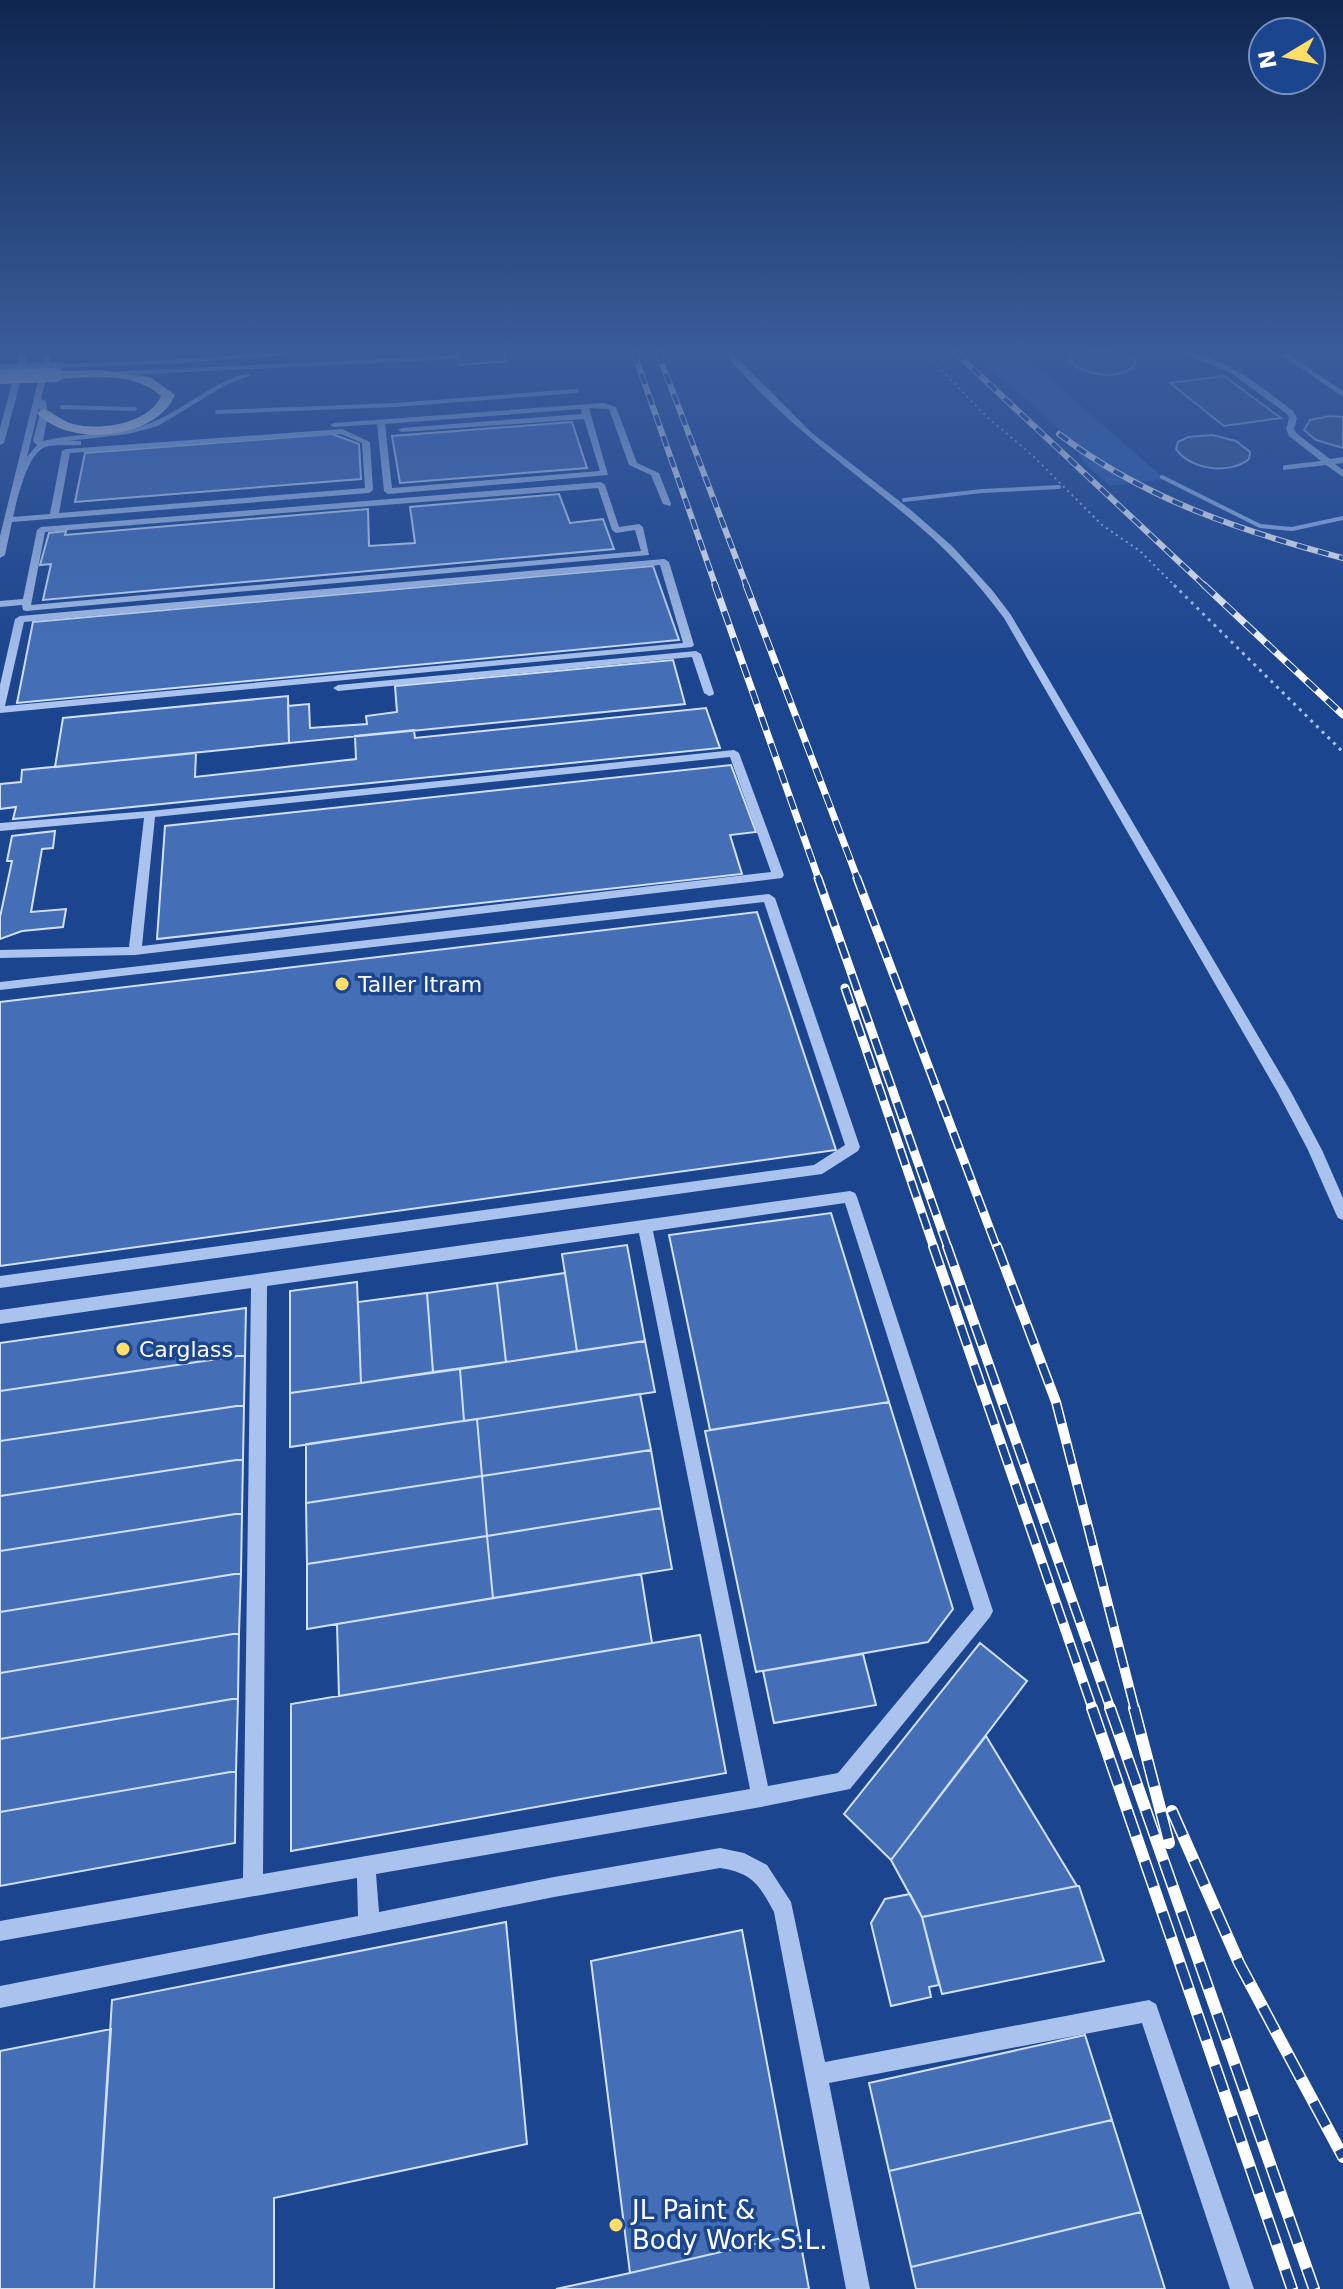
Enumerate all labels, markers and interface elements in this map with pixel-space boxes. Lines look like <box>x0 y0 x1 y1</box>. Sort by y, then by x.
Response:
north arrow <box>1247 16 1327 96</box>
text: N <box>1254 48 1282 71</box>
place label: Taller Itram <box>357 972 482 997</box>
marker: Taller Itram <box>333 975 351 993</box>
place label: Carglass <box>139 1337 233 1362</box>
marker: Carglass <box>114 1340 132 1358</box>
place label: JL Paint & Body Work S.L. <box>630 2195 828 2255</box>
marker: JL Paint & Body Work S.L. <box>607 2216 625 2234</box>

